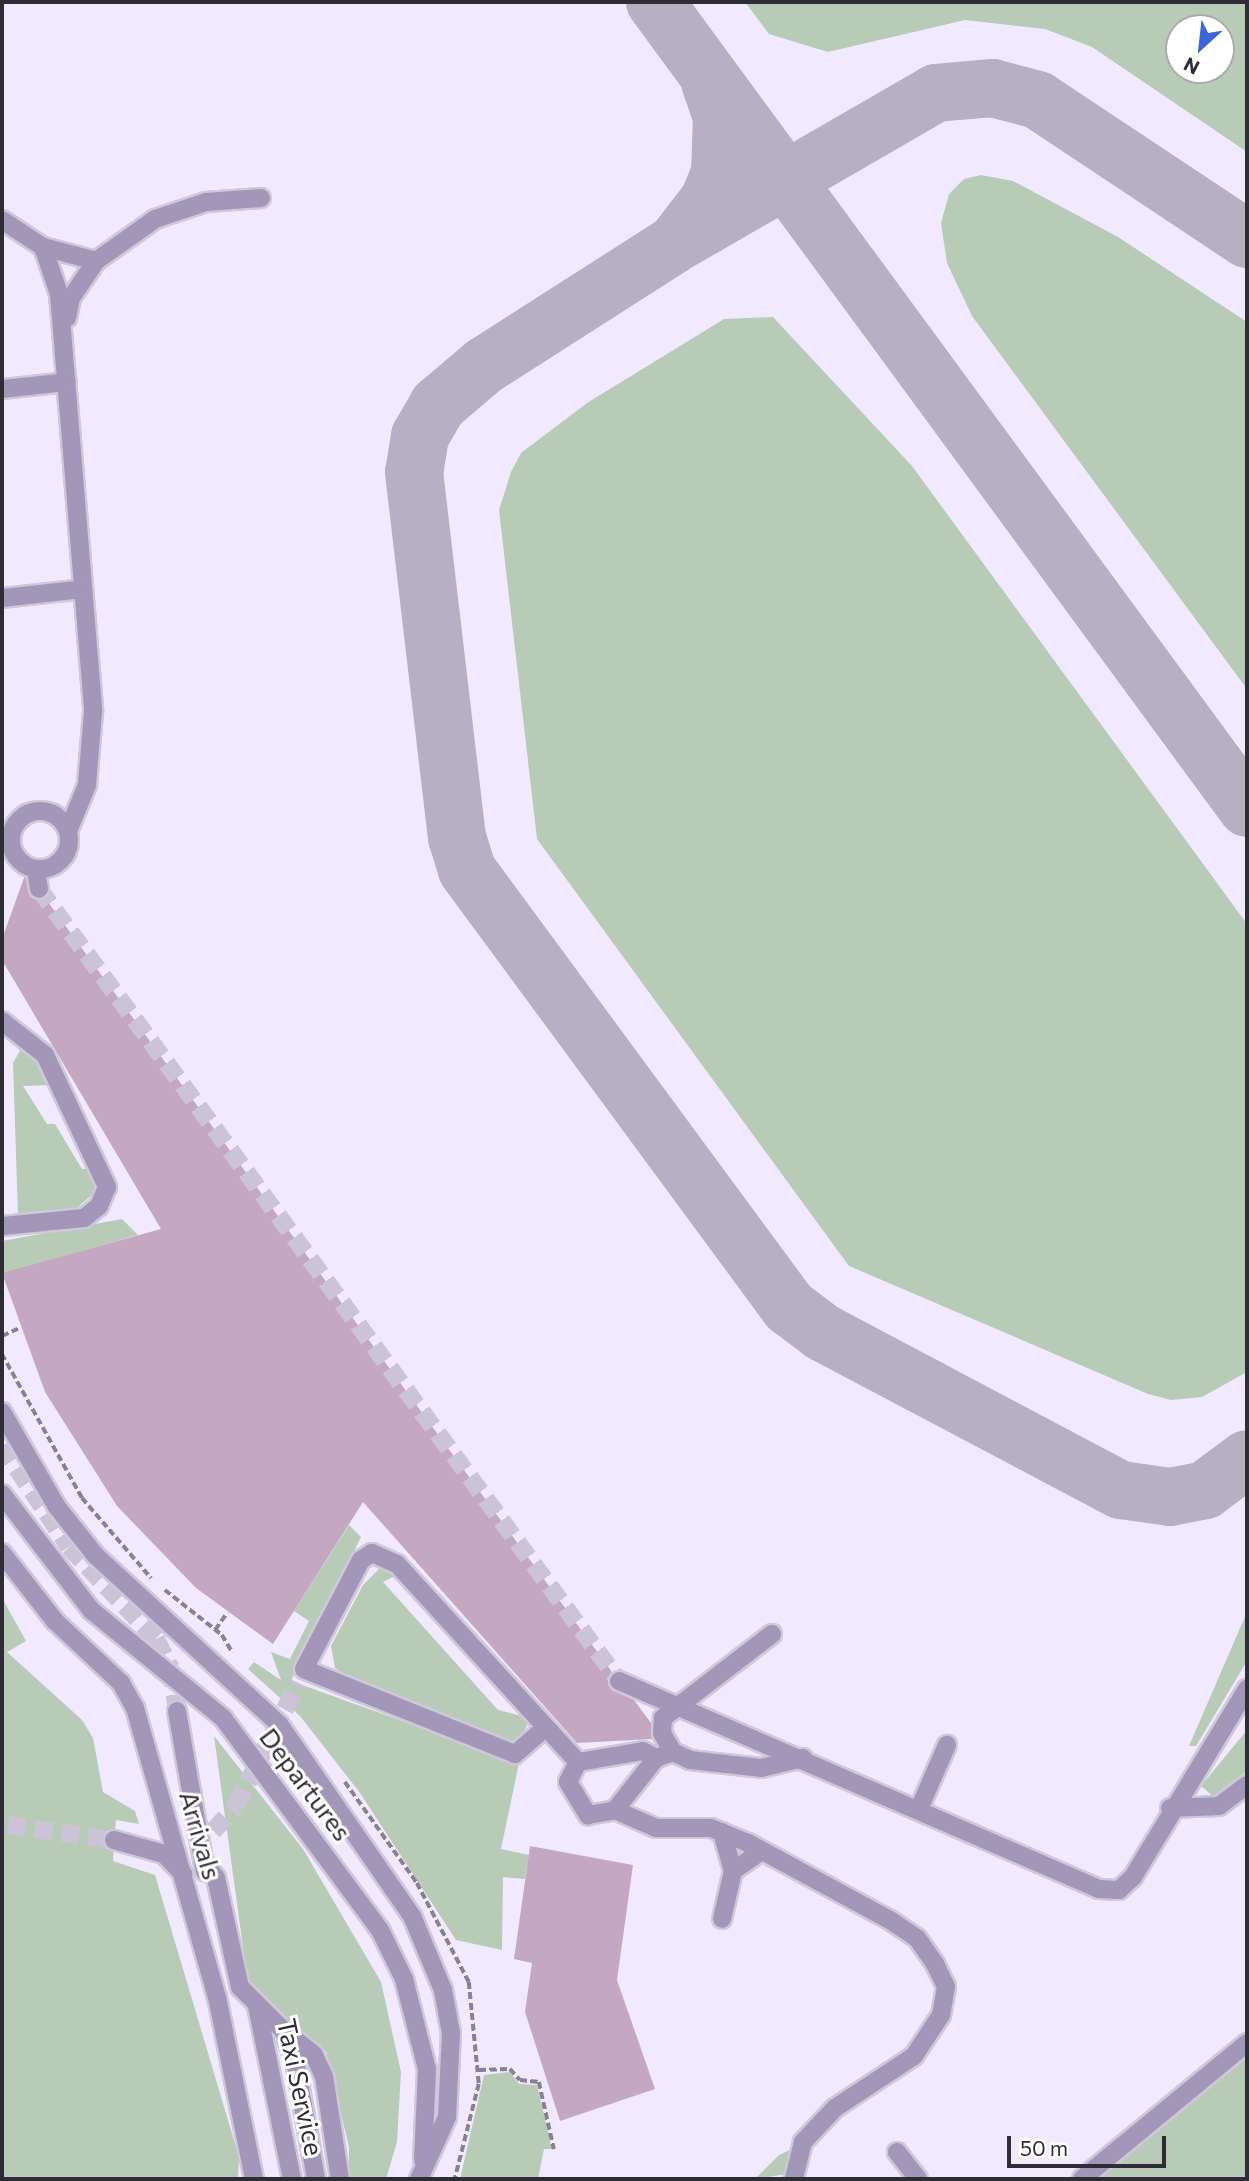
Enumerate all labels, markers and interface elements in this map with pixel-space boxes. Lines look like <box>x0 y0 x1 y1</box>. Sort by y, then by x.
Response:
north arrow <box>1165 14 1235 84</box>
text: N <box>1180 53 1203 80</box>
street label: Departures <box>254 1722 358 1846</box>
street label: Arrivals <box>174 1787 228 1883</box>
street label: Taxi Service <box>271 2016 331 2158</box>
scale bar <box>1011 2122 1170 2166</box>
text: 50 m <box>1020 2135 1068 2160</box>

